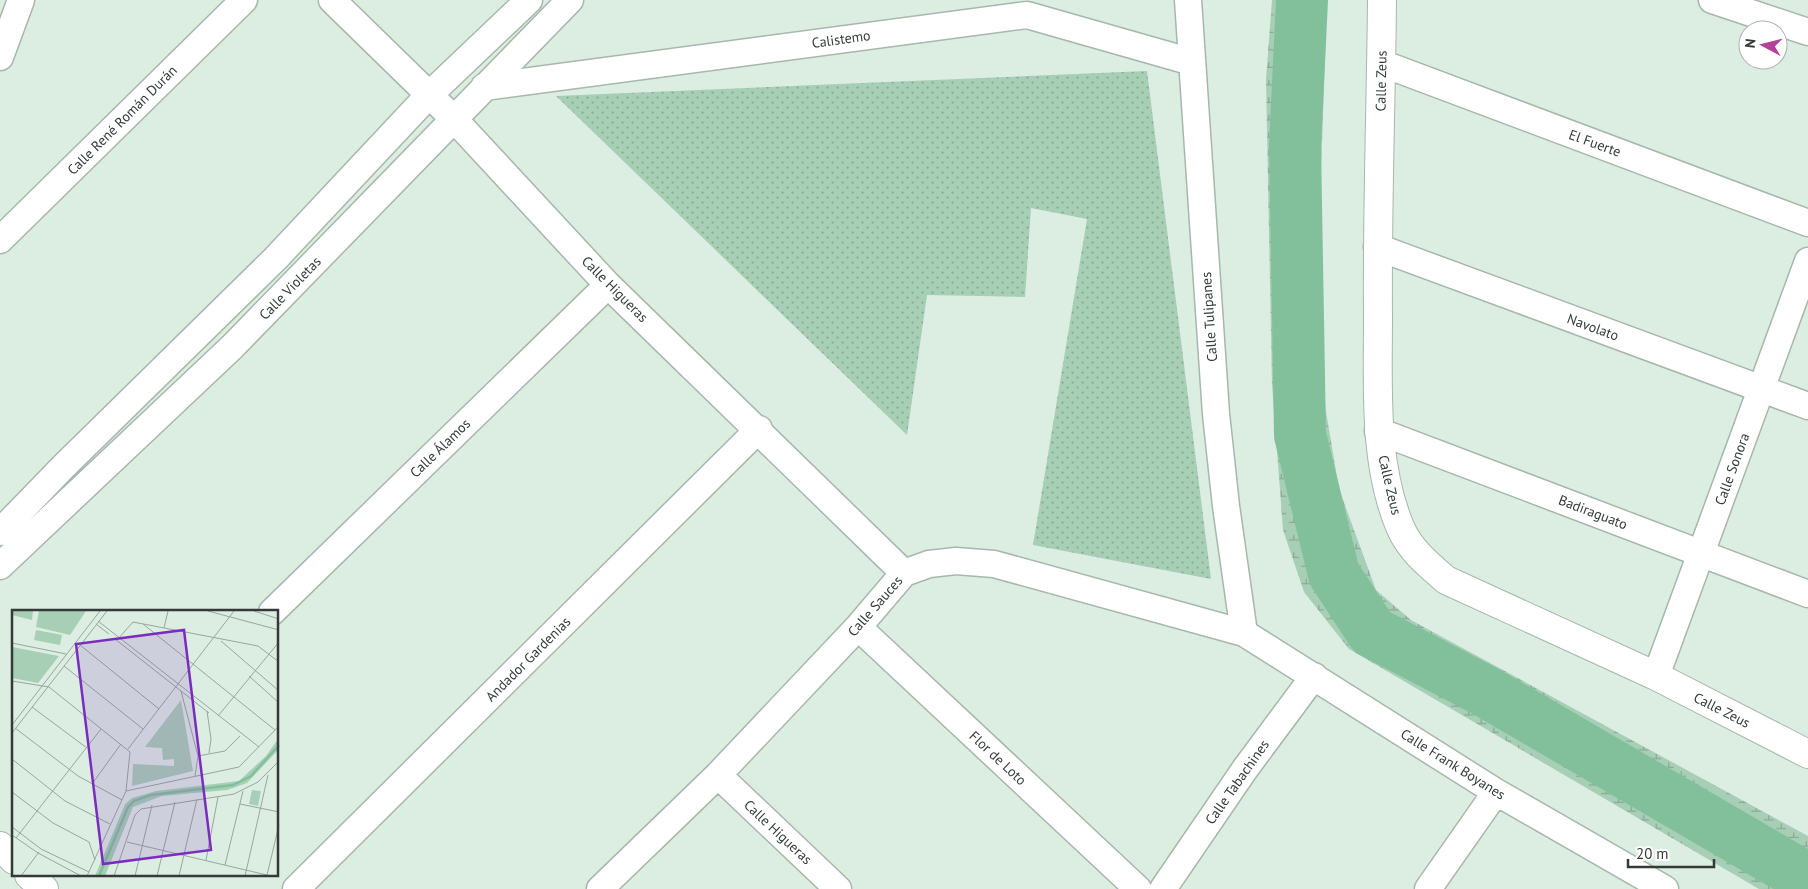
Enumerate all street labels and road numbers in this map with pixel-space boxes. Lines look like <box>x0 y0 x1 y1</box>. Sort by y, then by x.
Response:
street label: Calistemo <box>811 26 871 52</box>
street label: Calle Zeus <box>1371 50 1391 112</box>
street label: Calle René Román Durán <box>63 61 181 179</box>
street label: El Fuerte <box>1566 125 1624 161</box>
street label: Calle Violetas <box>255 252 325 323</box>
street label: Calle Higueras <box>578 252 652 326</box>
street label: Calle Tulipanes <box>1197 271 1221 363</box>
street label: Navolato <box>1565 309 1621 345</box>
street label: Calle Álamos <box>406 415 474 481</box>
street label: Calle Sonora <box>1711 430 1753 508</box>
street label: Calle Zeus <box>1374 453 1406 517</box>
street label: Badiraguato <box>1556 491 1630 533</box>
street label: Calle Sauces <box>844 572 906 640</box>
street label: Andador Gardenias <box>482 613 574 705</box>
street label: Calle Zeus <box>1691 688 1753 732</box>
street label: Calle Frank Boyanes <box>1397 725 1509 803</box>
street label: Flor de Loto <box>966 727 1030 789</box>
street label: Calle Tabachines <box>1201 736 1273 828</box>
street label: Calle Higueras <box>740 796 816 868</box>

